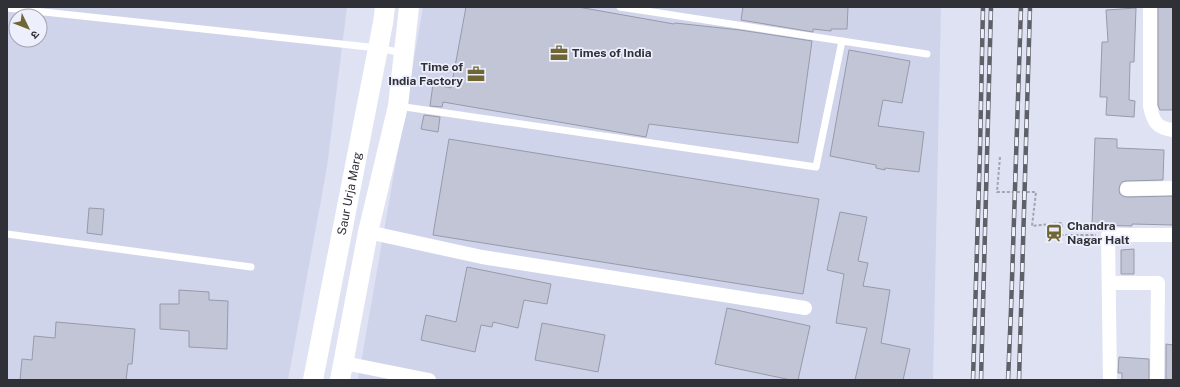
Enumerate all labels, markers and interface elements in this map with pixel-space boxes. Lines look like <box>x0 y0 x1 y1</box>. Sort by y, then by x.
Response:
north arrow <box>8 8 48 48</box>
text: उ <box>28 28 42 42</box>
office icon: Times of India <box>549 43 569 63</box>
place label: Times of India <box>572 46 652 60</box>
place label: Time of India Factory <box>388 60 463 88</box>
office icon: Time of India Factory <box>466 64 486 84</box>
street label: Saur Urja Marg <box>335 151 365 236</box>
place label: Chandra Nagar Halt <box>1067 219 1130 247</box>
station icon: Chandra Nagar Halt <box>1044 223 1064 243</box>

